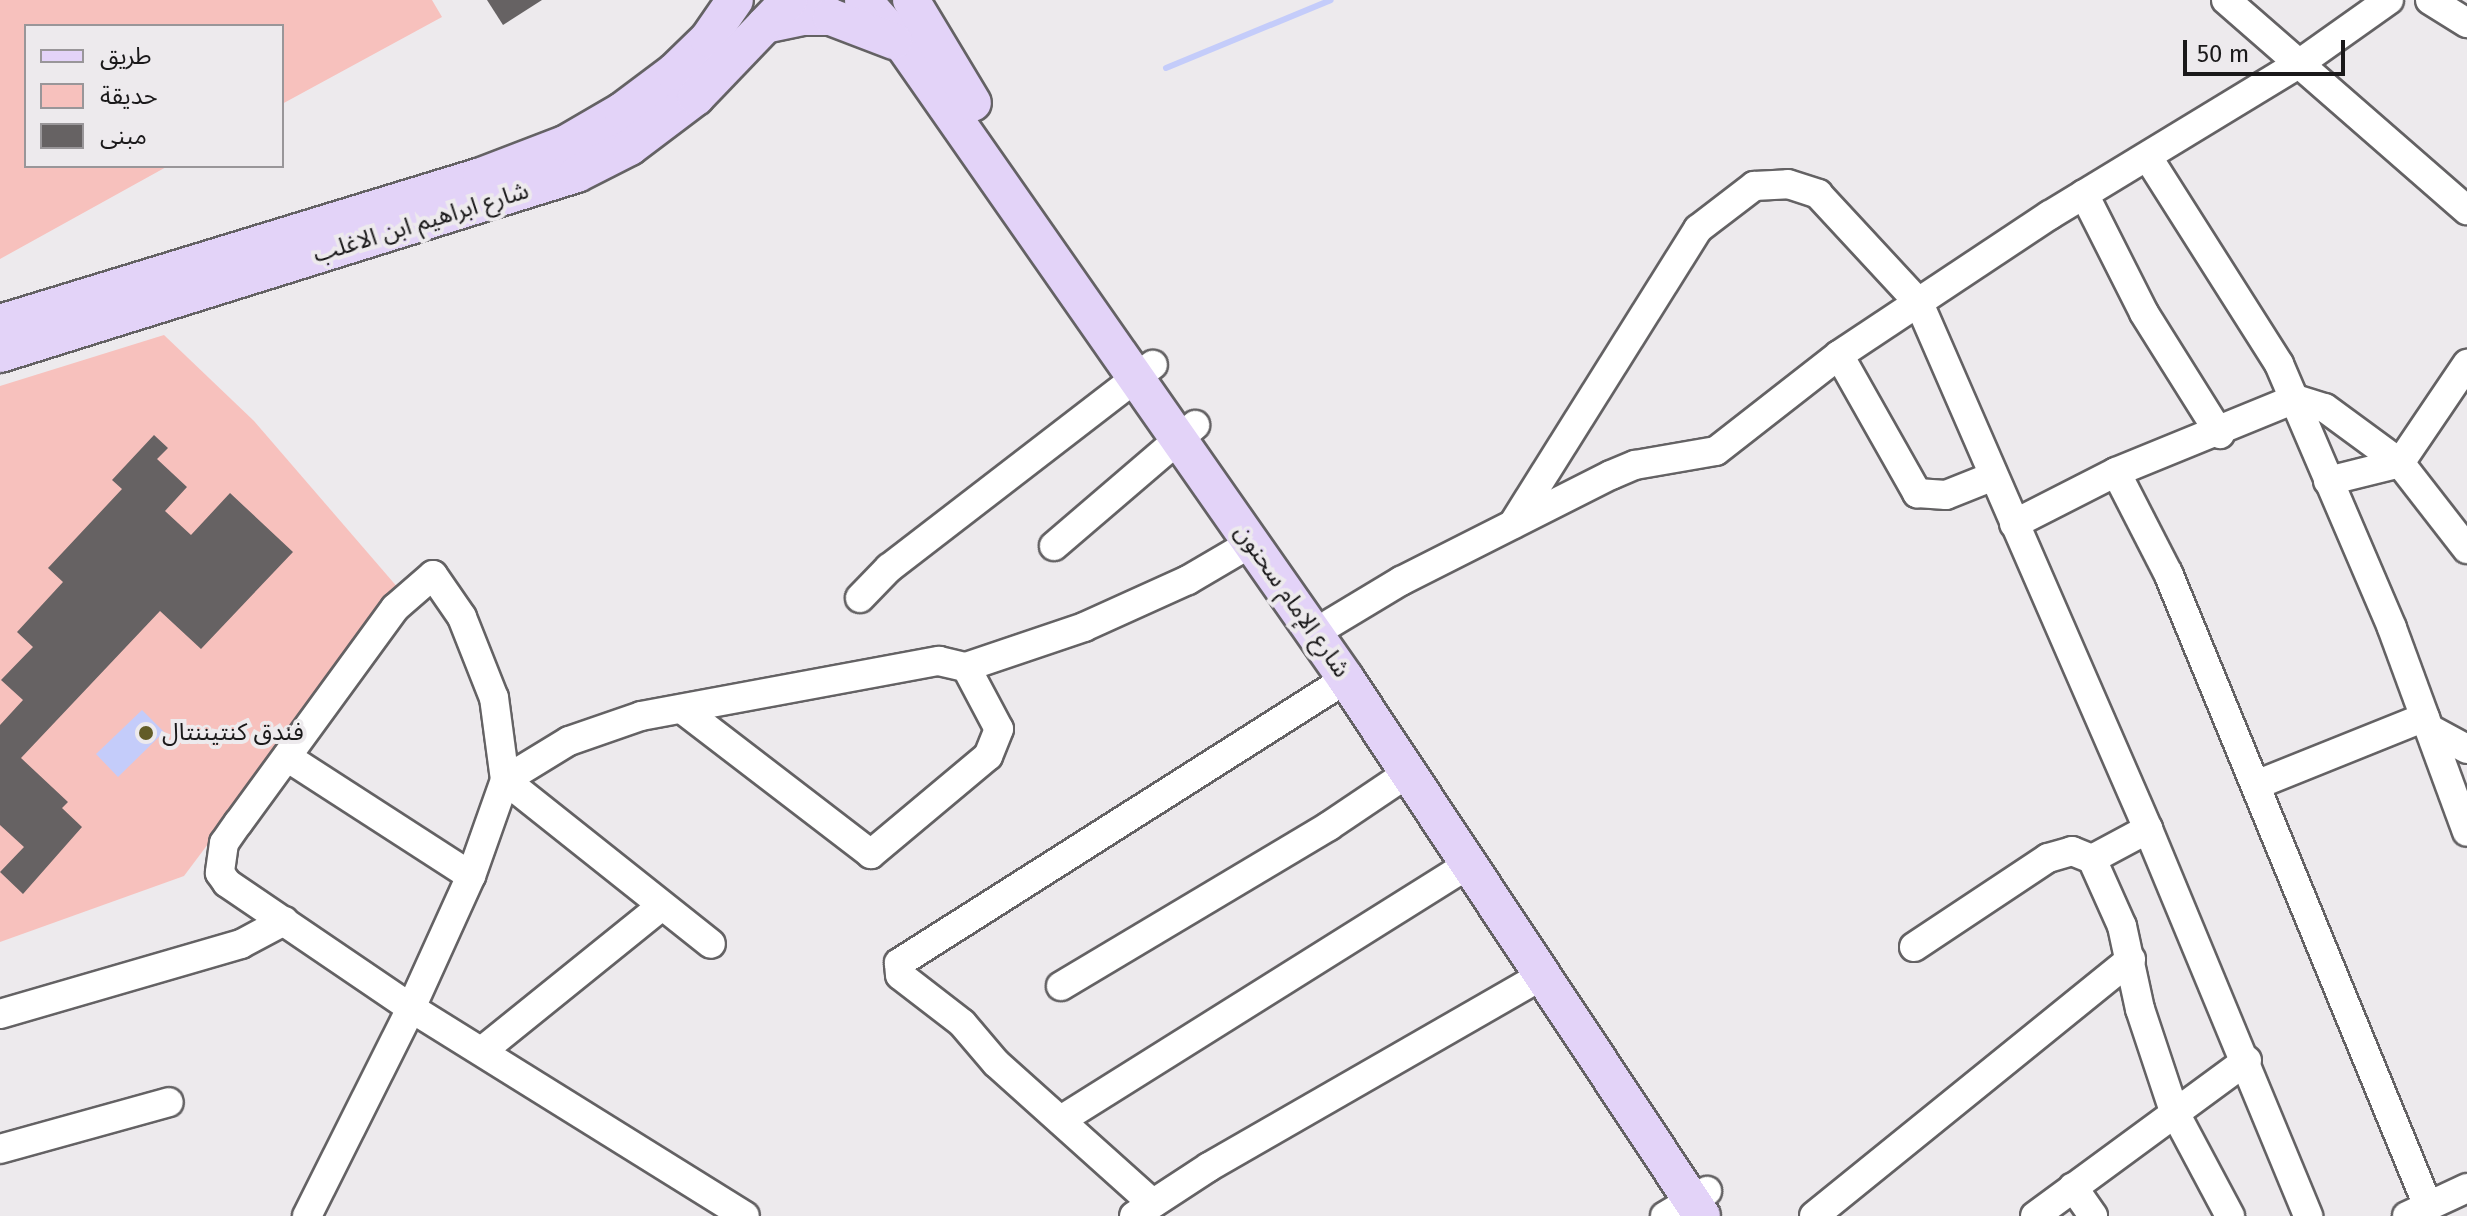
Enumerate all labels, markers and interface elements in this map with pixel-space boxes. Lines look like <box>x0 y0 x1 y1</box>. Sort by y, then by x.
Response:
legend <box>24 24 284 168</box>
scale bar <box>2187 24 2349 74</box>
text: 50 m <box>2197 40 2249 68</box>
text: طريق <box>100 42 152 70</box>
text: حديقة <box>100 82 158 110</box>
text: مبنى <box>100 122 147 150</box>
street label: شارع ابراهيم ابن الاغلب <box>310 177 532 269</box>
street label: شارع الإمام سحنون <box>1228 519 1356 683</box>
place label: فندق كنتيننتال <box>162 719 304 747</box>
marker: فندق كنتيننتال <box>137 724 155 742</box>

